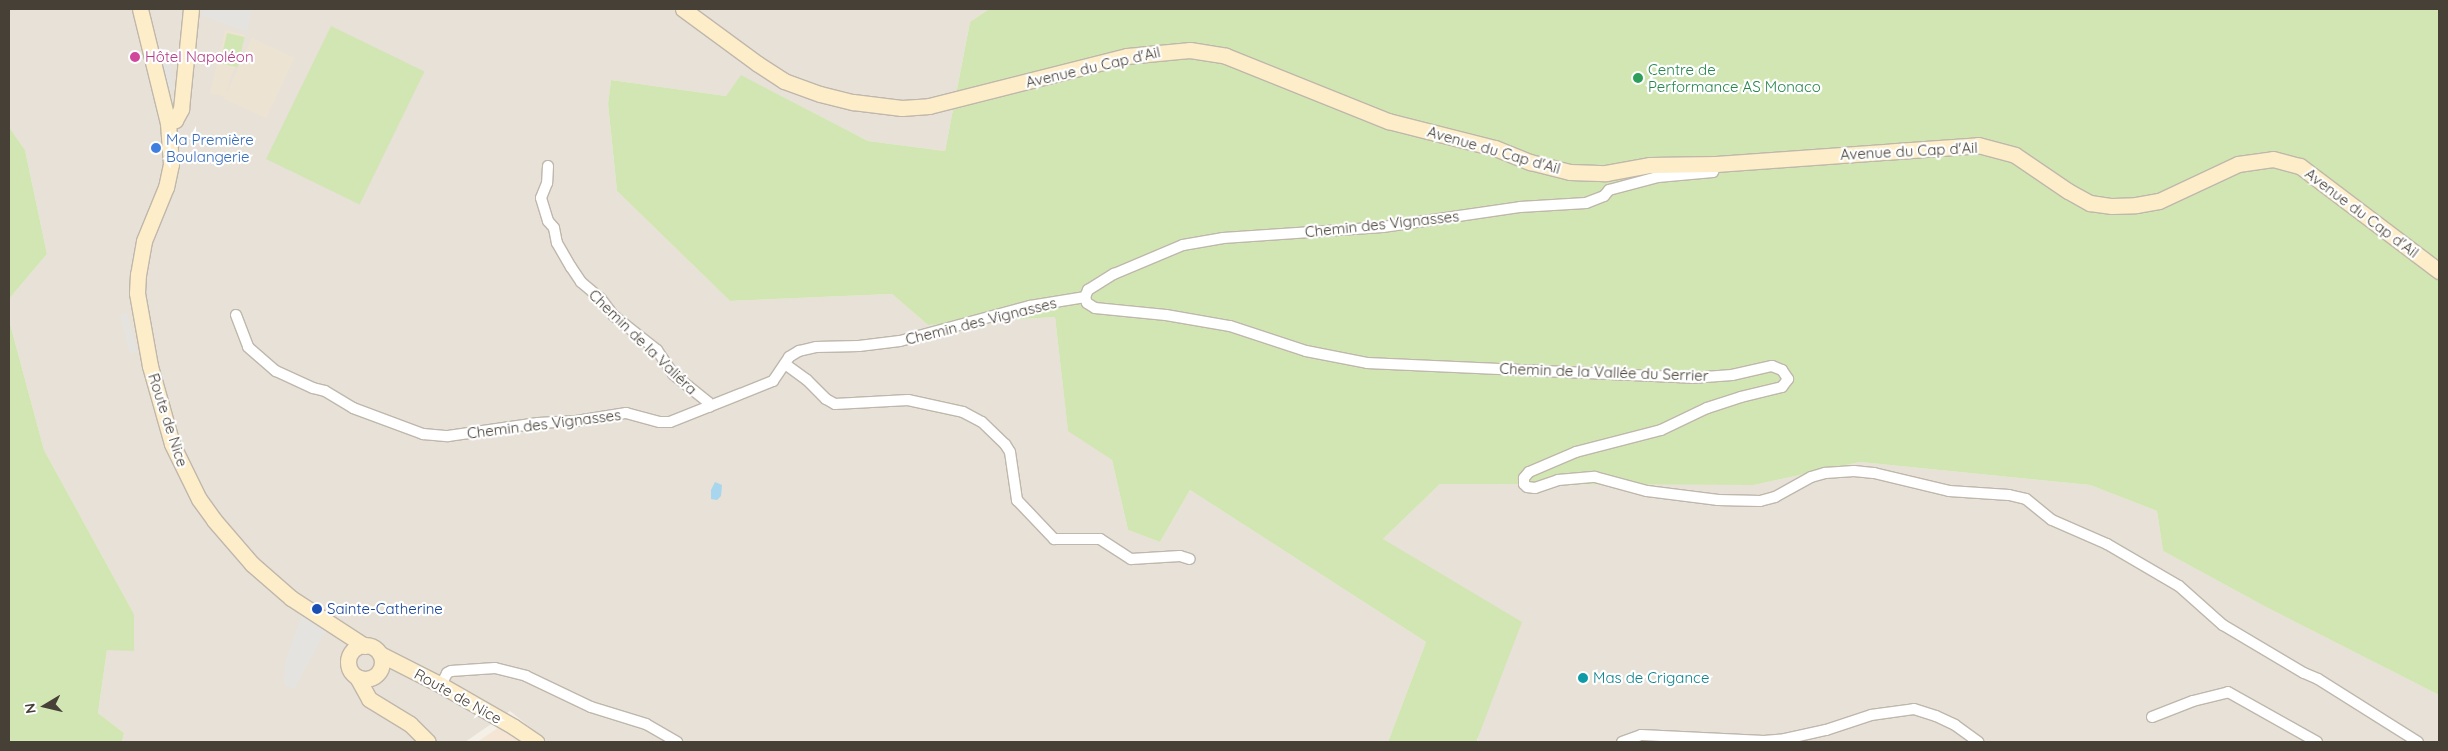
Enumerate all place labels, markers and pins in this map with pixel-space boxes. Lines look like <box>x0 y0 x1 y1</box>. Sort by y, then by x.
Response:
place label: Hôtel Napoléon <box>145 48 254 66</box>
marker: Hôtel Napoléon <box>129 51 141 63</box>
place label: Centre de Performance AS Monaco <box>1648 60 1821 95</box>
marker: Centre de Performance AS Monaco <box>1632 72 1644 84</box>
place label: Ma Première Boulangerie <box>166 130 254 165</box>
marker: Ma Première Boulangerie <box>150 142 162 154</box>
place label: Sainte-Catherine <box>327 600 443 618</box>
marker: Sainte-Catherine <box>311 603 323 615</box>
place label: Mas de Crigance <box>1593 669 1709 687</box>
marker: Mas de Crigance <box>1577 672 1589 684</box>

